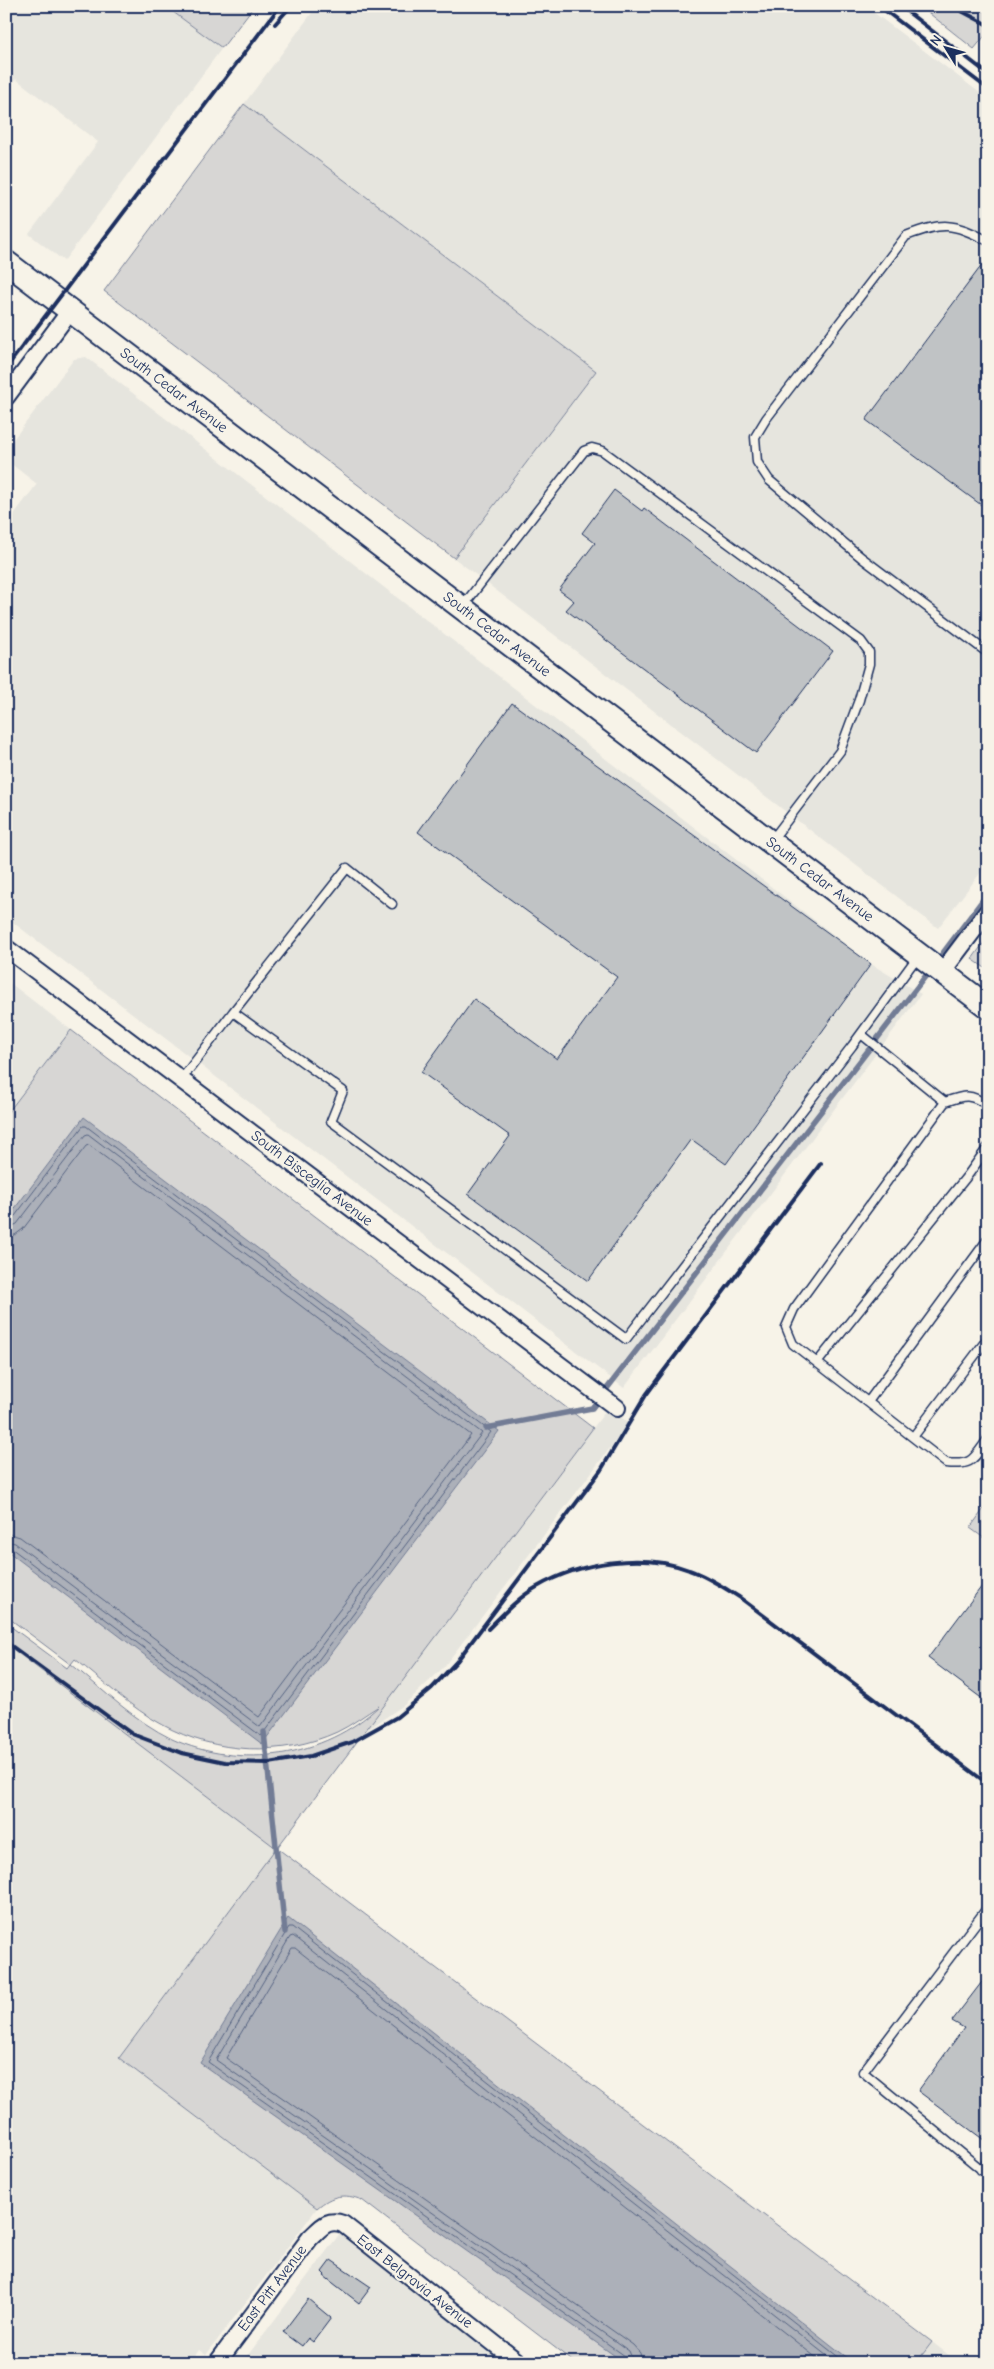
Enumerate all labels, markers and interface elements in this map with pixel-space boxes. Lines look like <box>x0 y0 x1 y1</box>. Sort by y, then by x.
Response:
north arrow <box>922 22 972 72</box>
text: N <box>926 32 946 49</box>
street label: South Cedar Avenue <box>117 344 232 437</box>
street label: South Cedar Avenue <box>440 588 555 681</box>
street label: South Cedar Avenue <box>763 833 878 926</box>
street label: South Bisceglia Avenue <box>248 1126 377 1230</box>
street label: East Belgravia Avenue <box>354 2230 477 2332</box>
street label: East Pitt Avenue <box>234 2241 311 2335</box>

